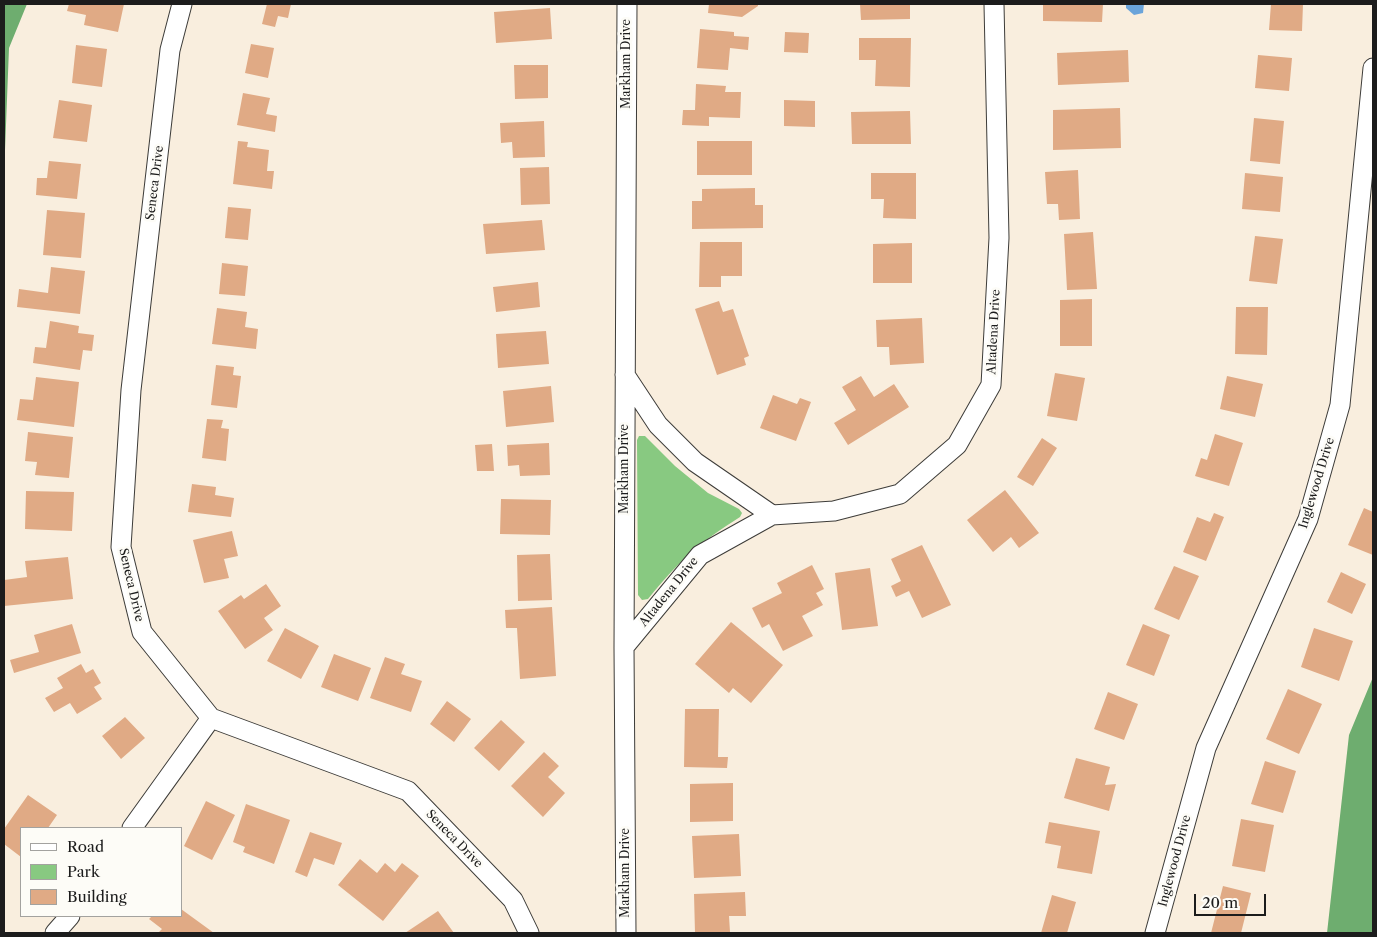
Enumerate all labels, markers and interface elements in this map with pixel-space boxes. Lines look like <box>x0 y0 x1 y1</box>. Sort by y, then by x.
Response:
street label: Markham Drive <box>620 19 634 109</box>
street label: Seneca Drive <box>143 145 167 221</box>
street label: Altadena Drive <box>985 289 1003 375</box>
street label: Markham Drive <box>618 424 632 514</box>
street label: Inglewood Drive <box>1296 436 1338 530</box>
street label: Seneca Drive <box>116 547 146 623</box>
street label: Altadena Drive <box>637 554 701 630</box>
street label: Seneca Drive <box>423 807 485 871</box>
street label: Inglewood Drive <box>1156 814 1194 908</box>
legend <box>20 827 182 917</box>
street label: Markham Drive <box>619 828 633 918</box>
text: Road <box>67 837 104 856</box>
text: Park <box>67 862 100 881</box>
scale bar <box>1197 884 1270 916</box>
text: Building <box>67 887 127 906</box>
text: 20 m <box>1202 893 1238 912</box>

